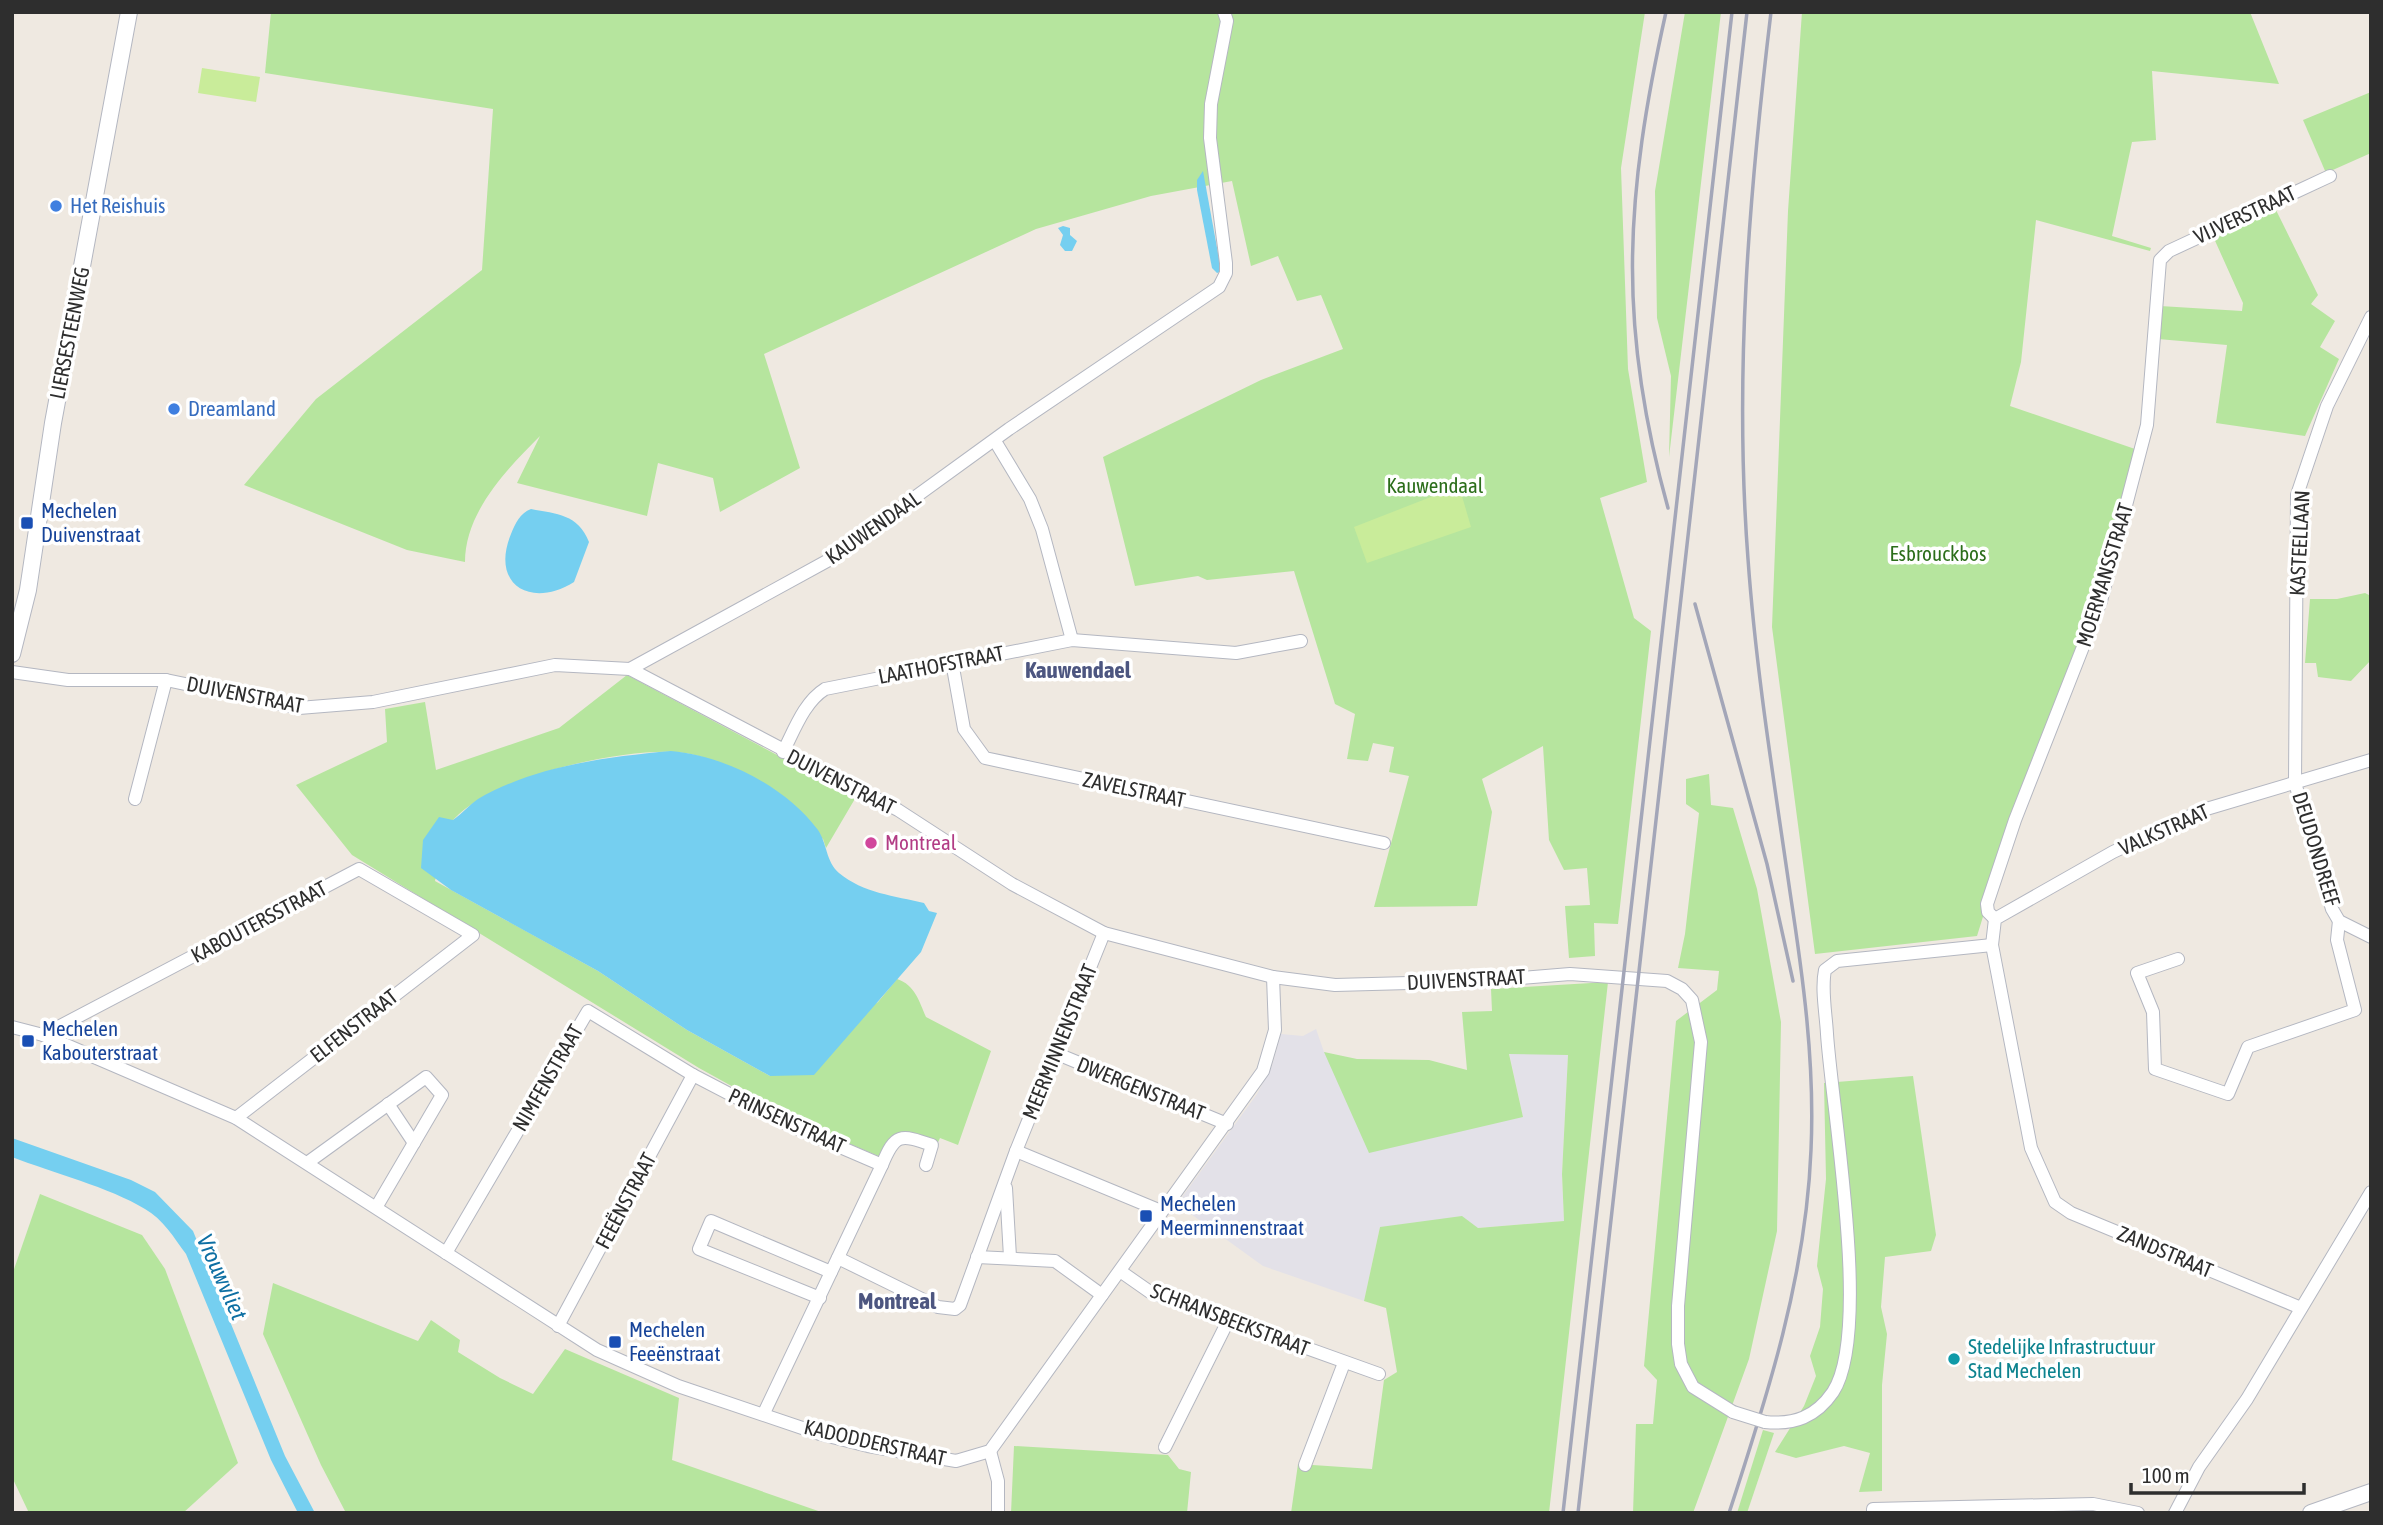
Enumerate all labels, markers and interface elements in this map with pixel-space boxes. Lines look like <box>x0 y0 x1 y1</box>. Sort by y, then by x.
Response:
street label: VIJVERSTRAAT <box>2190 180 2299 248</box>
place label: Het Reishuis <box>70 193 166 217</box>
marker: Het Reishuis <box>48 198 64 214</box>
street label: LIERSESTEENWEG <box>44 265 94 401</box>
place label: Dreamland <box>188 396 276 420</box>
marker: Dreamland <box>166 401 182 417</box>
park label: Kauwendaal <box>1387 473 1484 497</box>
street label: KAUWENDAAL <box>820 486 924 569</box>
street label: KASTEELLAAN <box>2284 490 2314 596</box>
place label: Mechelen Duivenstraat <box>41 498 141 546</box>
street label: MOERMANSSTRAAT <box>2071 500 2137 649</box>
marker: Mechelen Duivenstraat <box>19 515 35 531</box>
park label: Esbrouckbos <box>1890 541 1986 565</box>
street label: LAATHOFSTRAAT <box>876 640 1006 688</box>
district label: Kauwendael <box>1025 657 1132 683</box>
street label: DUIVENSTRAAT <box>185 671 306 717</box>
street label: DUIVENSTRAAT <box>783 743 900 819</box>
street label: ZAVELSTRAAT <box>1081 766 1188 812</box>
street label: DEUDONDREEF <box>2288 789 2346 909</box>
street label: VALKSTRAAT <box>2115 799 2212 860</box>
place label: Montreal <box>885 830 957 854</box>
marker: Montreal <box>863 835 879 851</box>
street label: KABOUTERSSTRAAT <box>187 875 330 967</box>
street label: MEERMINNENSTRAAT <box>1017 960 1101 1123</box>
street label: DUIVENSTRAAT <box>1406 964 1526 994</box>
street label: ELFENSTRAAT <box>305 984 402 1067</box>
place label: Mechelen Kabouterstraat <box>42 1016 158 1064</box>
street label: NIMFENSTRAAT <box>507 1020 587 1135</box>
marker: Mechelen Kabouterstraat <box>20 1033 36 1049</box>
street label: DWERGENSTRAAT <box>1074 1051 1209 1125</box>
street label: PRINSENSTRAAT <box>725 1083 850 1158</box>
street label: FEEËNSTRAAT <box>590 1148 660 1253</box>
place label: Mechelen Meerminnenstraat <box>1160 1191 1304 1239</box>
marker: Mechelen Meerminnenstraat <box>1138 1208 1154 1224</box>
street label: ZANDSTRAAT <box>2114 1220 2217 1282</box>
water label: Vrouwvliet <box>192 1230 253 1324</box>
street label: SCHRANSBEEKSTRAAT <box>1148 1278 1313 1360</box>
district label: Montreal <box>858 1288 937 1314</box>
place label: Mechelen Feeënstraat <box>629 1317 720 1365</box>
marker: Mechelen Feeënstraat <box>607 1334 623 1350</box>
place label: Stedelijke Infrastructuur Stad Mechelen <box>1968 1334 2156 1382</box>
marker: Stedelijke Infrastructuur Stad Mechelen <box>1946 1351 1962 1367</box>
street label: KADODDERSTRAAT <box>802 1414 949 1470</box>
scale bar <box>2131 1452 2304 1496</box>
text: 100 m <box>2142 1463 2190 1487</box>

